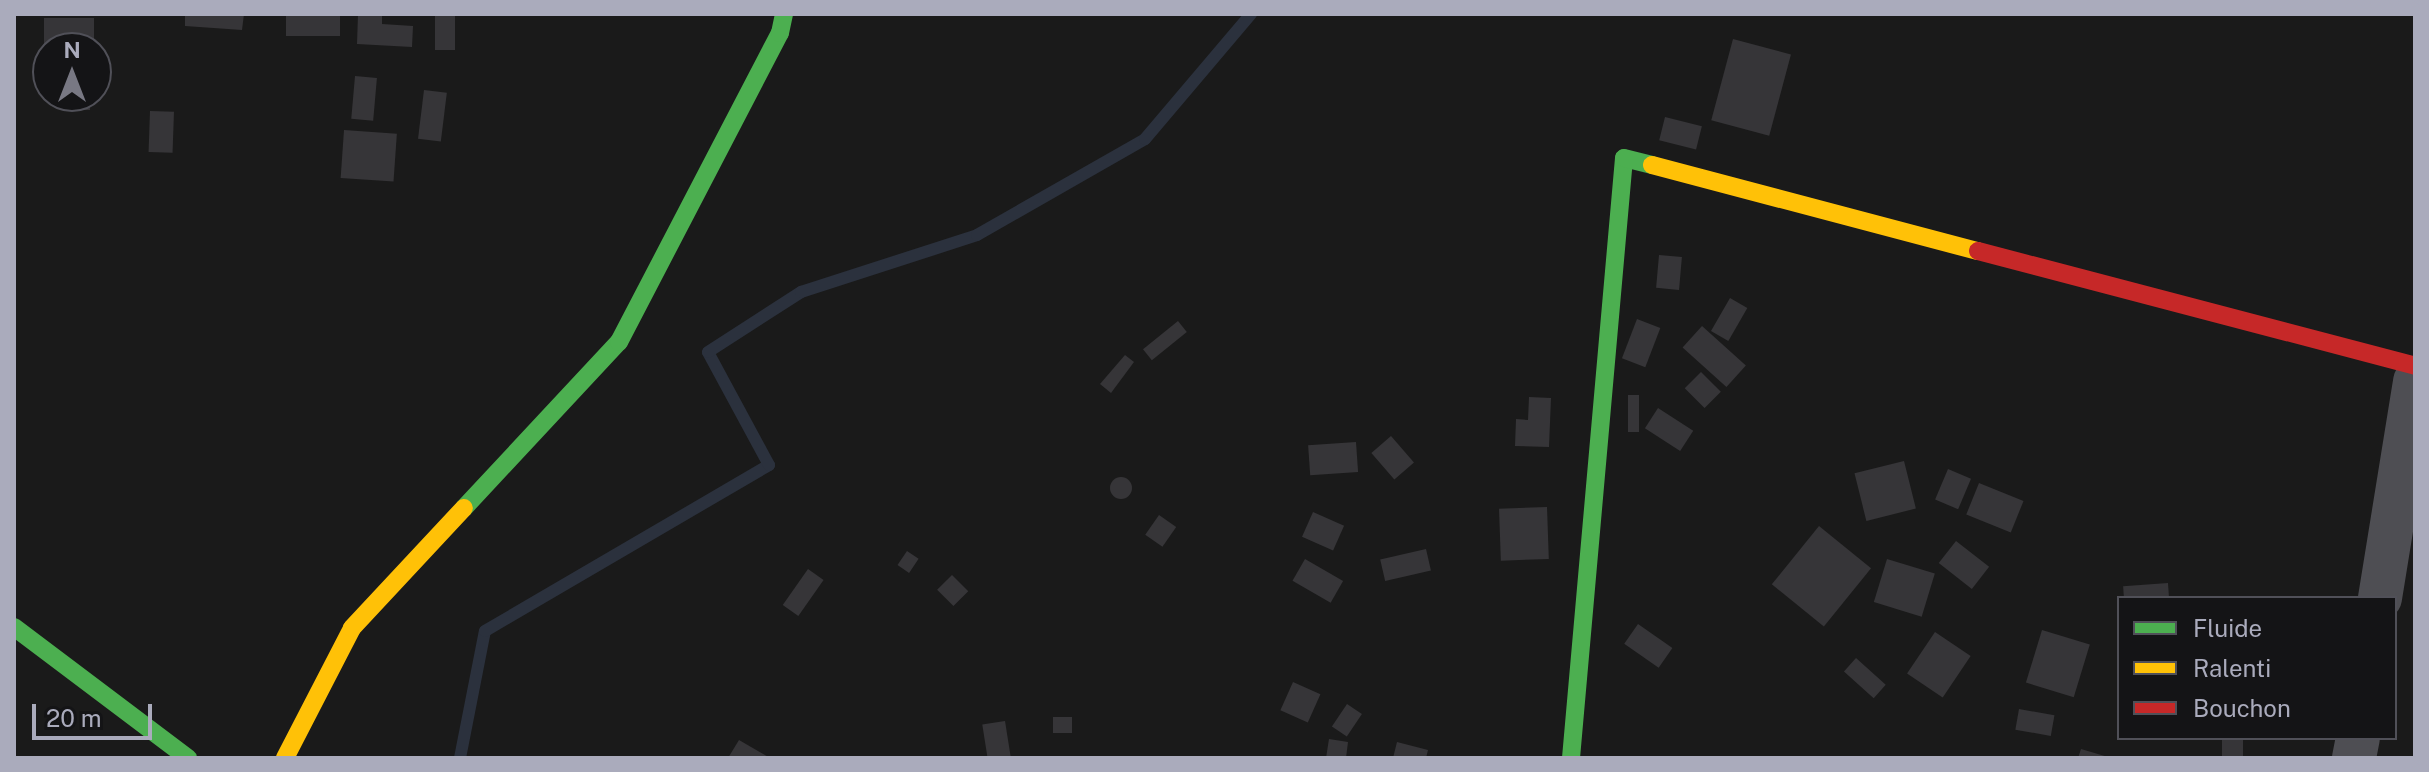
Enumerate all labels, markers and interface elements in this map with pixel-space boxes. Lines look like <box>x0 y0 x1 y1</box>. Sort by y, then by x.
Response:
north arrow <box>32 32 112 112</box>
text: N <box>63 37 81 63</box>
legend <box>2117 596 2397 740</box>
text: Fluide <box>2193 614 2262 642</box>
text: Ralenti <box>2193 654 2271 682</box>
scale bar <box>36 688 156 738</box>
text: Bouchon <box>2193 694 2291 722</box>
text: 20 m <box>46 704 102 732</box>

